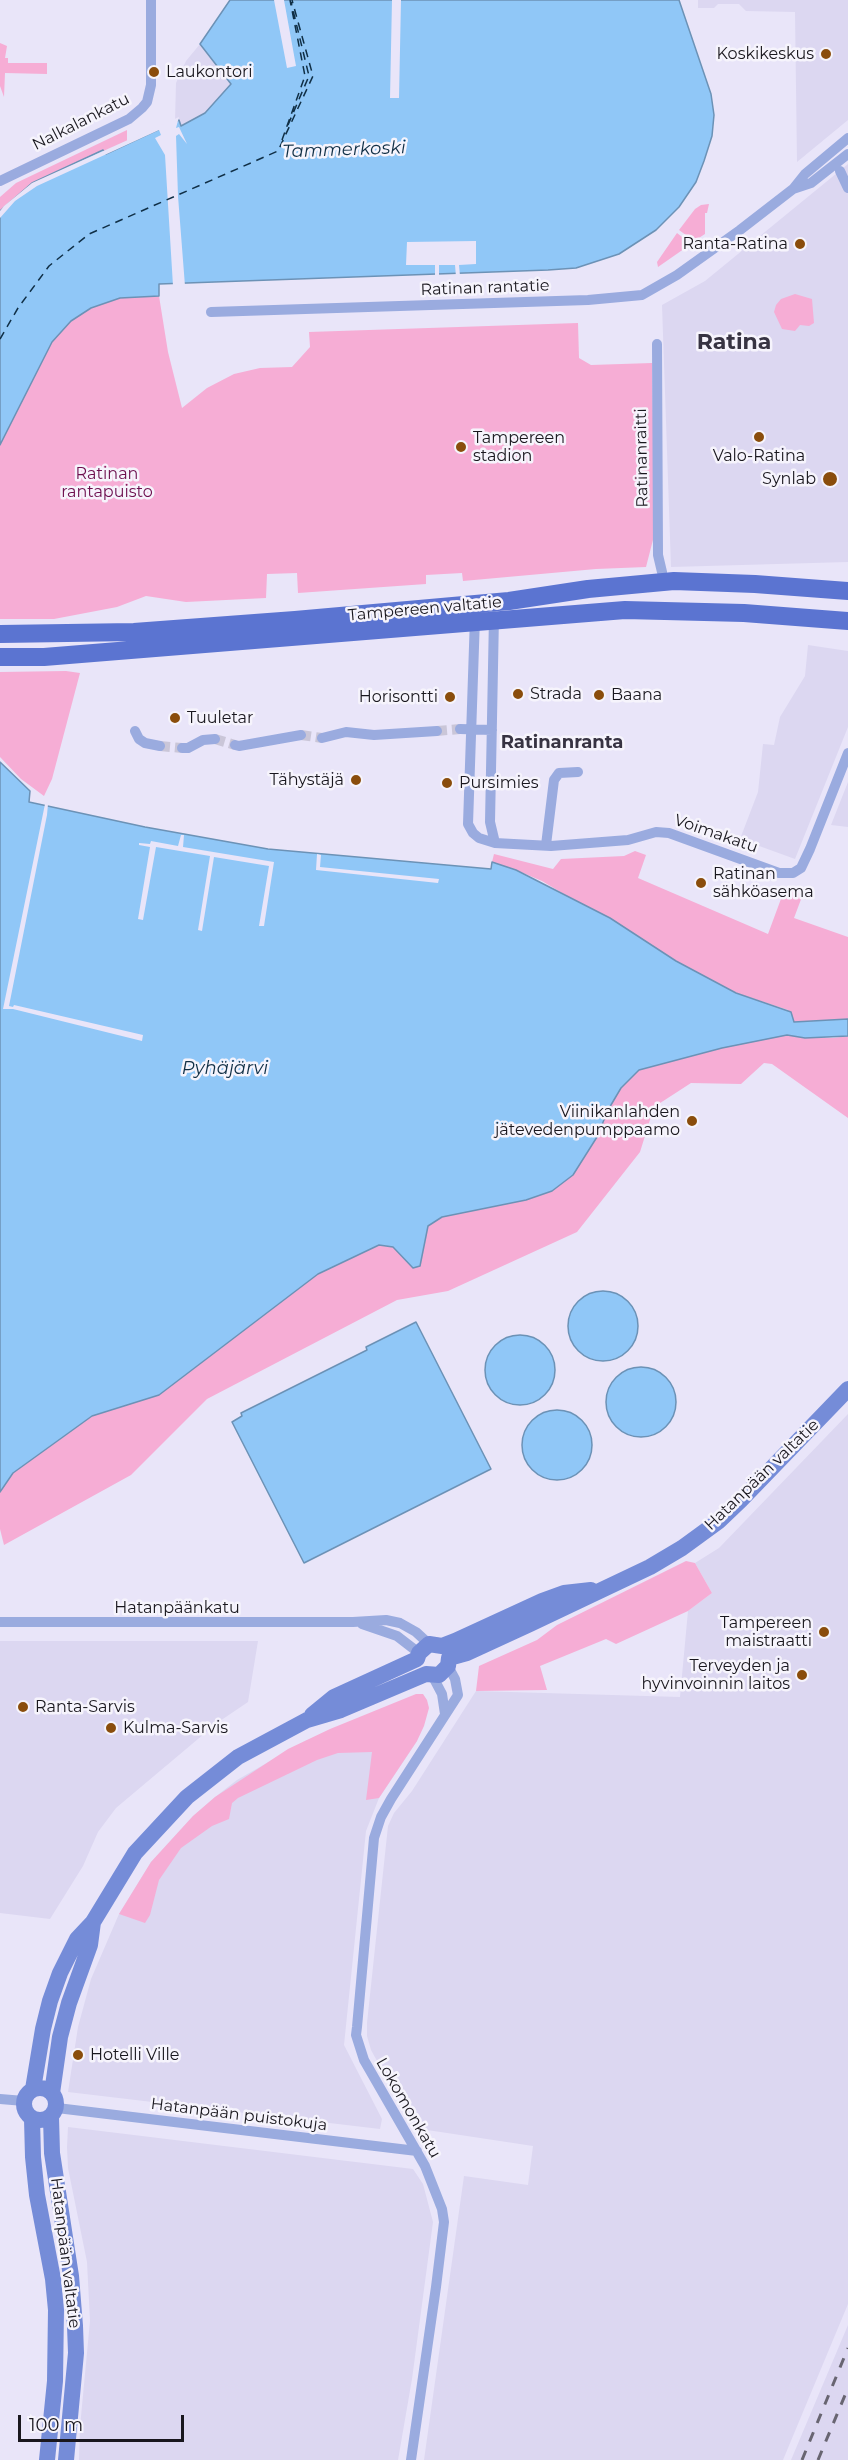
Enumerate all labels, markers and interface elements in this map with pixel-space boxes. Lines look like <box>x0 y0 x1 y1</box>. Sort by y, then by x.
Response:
place label: Koskikeskus <box>717 44 814 64</box>
marker: Koskikeskus <box>819 47 833 61</box>
place label: Laukontori <box>166 62 253 82</box>
marker: Laukontori <box>147 65 161 79</box>
street label: Nalkalankatu <box>29 89 133 155</box>
water label: Tammerkoski <box>282 137 406 163</box>
place label: Ranta-Ratina <box>683 234 788 254</box>
marker: Ranta-Ratina <box>793 237 807 251</box>
street label: Ratinan rantatie <box>420 276 550 300</box>
district label: Ratina <box>697 330 771 356</box>
street label: Ratinanraitti <box>632 408 652 508</box>
place label: Tampereen stadion <box>473 428 565 466</box>
marker: Valo-Ratina <box>752 430 766 444</box>
marker: Tampereen stadion <box>454 440 468 454</box>
place label: Valo-Ratina <box>713 446 805 466</box>
park label: Ratinan rantapuisto <box>61 464 153 502</box>
place label: Synlab <box>762 469 816 489</box>
marker: Synlab <box>821 470 839 488</box>
street label: Tampereen valtatie <box>347 593 503 625</box>
place label: Strada <box>530 684 582 704</box>
place label: Baana <box>611 685 662 705</box>
place label: Horisontti <box>359 687 438 707</box>
marker: Strada <box>511 687 525 701</box>
marker: Baana <box>592 688 606 702</box>
marker: Horisontti <box>443 690 457 704</box>
place label: Tuuletar <box>187 708 253 728</box>
marker: Tuuletar <box>168 711 182 725</box>
district label: Ratinanranta <box>501 732 623 754</box>
place label: Tähystäjä <box>270 770 344 790</box>
marker: Tähystäjä <box>349 773 363 787</box>
place label: Pursimies <box>459 773 538 793</box>
marker: Pursimies <box>440 776 454 790</box>
street label: Voimakatu <box>672 811 760 857</box>
place label: Ratinan sähköasema <box>713 864 814 902</box>
marker: Ratinan sähköasema <box>694 876 708 890</box>
water label: Pyhäjärvi <box>182 1058 268 1080</box>
place label: Viinikanlahden jätevedenpumppaamo <box>495 1102 680 1140</box>
marker: Viinikanlahden jätevedenpumppaamo <box>685 1114 699 1128</box>
street label: Hatanpään valtatie <box>701 1415 823 1535</box>
street label: Hatanpäänkatu <box>114 1598 240 1618</box>
place label: Tampereen maistraatti <box>720 1613 812 1651</box>
marker: Tampereen maistraatti <box>817 1625 831 1639</box>
place label: Terveyden ja hyvinvoinnin laitos <box>642 1656 790 1694</box>
marker: Terveyden ja hyvinvoinnin laitos <box>795 1668 809 1682</box>
place label: Ranta-Sarvis <box>35 1697 135 1717</box>
marker: Ranta-Sarvis <box>16 1700 30 1714</box>
place label: Kulma-Sarvis <box>123 1718 228 1738</box>
marker: Kulma-Sarvis <box>104 1721 118 1735</box>
place label: Hotelli Ville <box>90 2045 179 2065</box>
marker: Hotelli Ville <box>71 2048 85 2062</box>
street label: Lokomonkatu <box>372 2054 444 2162</box>
street label: Hatanpään puistokuja <box>150 2095 328 2135</box>
street label: Hatanpään valtatie <box>46 2177 84 2329</box>
scale bar <box>21 2403 188 2441</box>
text: 100 m <box>29 2414 83 2436</box>

